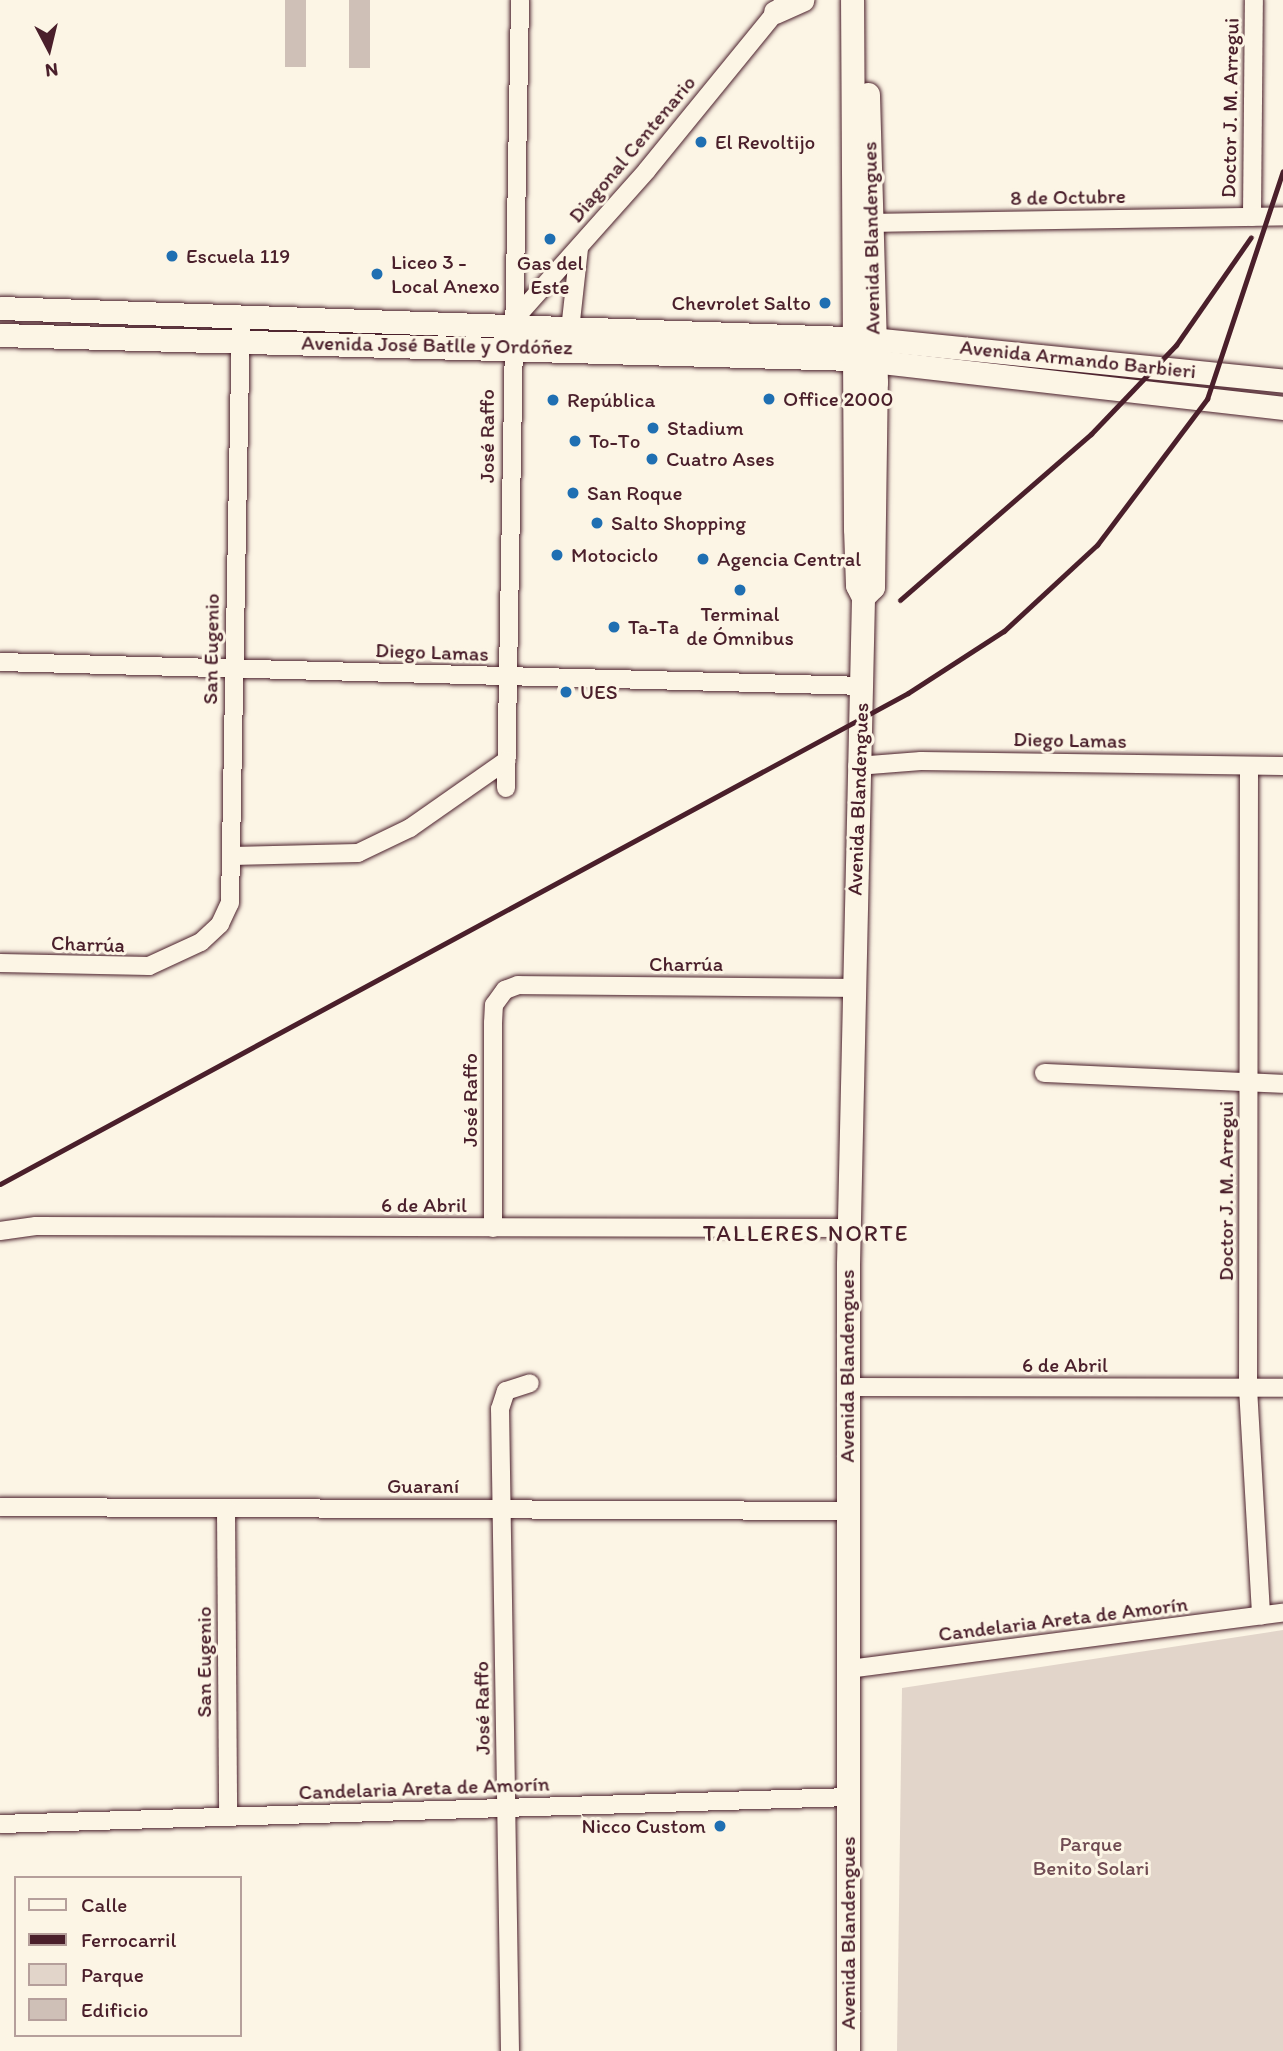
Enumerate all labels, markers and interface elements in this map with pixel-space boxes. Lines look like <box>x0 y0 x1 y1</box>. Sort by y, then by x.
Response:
north arrow <box>14 14 84 84</box>
street label: Doctor J. M. Arregui <box>1216 18 1244 198</box>
text: N <box>44 58 59 83</box>
street label: Diagonal Centenario <box>563 70 701 228</box>
place label: El Revoltijo <box>715 129 815 155</box>
marker: El Revoltijo <box>693 134 709 150</box>
street label: Avenida Blandengues <box>857 141 885 335</box>
street label: 8 de Octubre <box>1010 183 1126 211</box>
marker: Gas del Este <box>542 231 558 247</box>
place label: Escuela 119 <box>186 243 290 269</box>
marker: Escuela 119 <box>164 248 180 264</box>
place label: Liceo 3 - Local Anexo <box>391 249 499 299</box>
place label: Gas del Este <box>517 250 583 300</box>
marker: Liceo 3 - Local Anexo <box>369 266 385 282</box>
place label: Chevrolet Salto <box>672 290 811 316</box>
marker: Chevrolet Salto <box>817 295 833 311</box>
street label: Avenida José Batlle y Ordóñez <box>301 330 573 360</box>
street label: Avenida Armando Barbieri <box>958 334 1198 384</box>
place label: Office 2000 <box>783 386 893 412</box>
place label: República <box>567 387 655 413</box>
street label: José Raffo <box>474 389 500 483</box>
marker: Office 2000 <box>761 391 777 407</box>
marker: República <box>545 392 561 408</box>
place label: Stadium <box>667 415 744 441</box>
marker: Stadium <box>645 420 661 436</box>
place label: To-To <box>589 428 640 454</box>
marker: To-To <box>567 433 583 449</box>
place label: Cuatro Ases <box>666 446 775 472</box>
marker: Cuatro Ases <box>644 451 660 467</box>
place label: San Roque <box>587 480 682 506</box>
marker: San Roque <box>565 485 581 501</box>
place label: Salto Shopping <box>611 510 746 536</box>
marker: Salto Shopping <box>589 515 605 531</box>
place label: Motociclo <box>571 542 658 568</box>
place label: Agencia Central <box>717 546 861 572</box>
marker: Motociclo <box>549 547 565 563</box>
marker: Agencia Central <box>695 551 711 567</box>
marker: Terminal de Ómnibus <box>732 582 748 598</box>
street label: San Eugenio <box>197 594 225 704</box>
place label: Terminal de Ómnibus <box>686 601 794 651</box>
place label: Ta-Ta <box>628 614 679 640</box>
marker: Ta-Ta <box>606 619 622 635</box>
street label: Diego Lamas <box>374 637 490 667</box>
place label: UES <box>580 679 617 705</box>
marker: UES <box>558 684 574 700</box>
street label: Avenida Blandengues <box>842 702 874 896</box>
street label: Diego Lamas <box>1013 726 1127 754</box>
street label: Charrúa <box>51 930 125 958</box>
street label: Charrúa <box>649 951 723 977</box>
street label: José Raffo <box>457 1053 483 1147</box>
street label: Doctor J. M. Arregui <box>1213 1101 1239 1281</box>
street label: 6 de Abril <box>381 1192 467 1218</box>
district label: TALLERES NORTE <box>704 1219 908 1247</box>
street label: Avenida Blandengues <box>834 1269 860 1463</box>
street label: 6 de Abril <box>1022 1352 1108 1378</box>
street label: Guaraní <box>387 1473 459 1499</box>
street label: Candelaria Areta de Amorín <box>937 1591 1189 1647</box>
street label: San Eugenio <box>191 1607 217 1717</box>
street label: José Raffo <box>469 1661 495 1755</box>
street label: Candelaria Areta de Amorín <box>298 1771 550 1805</box>
place label: Nicco Custom <box>581 1813 706 1839</box>
marker: Nicco Custom <box>712 1818 728 1834</box>
park label: Parque Benito Solari <box>1033 1831 1149 1881</box>
street label: Avenida Blandengues <box>835 1836 861 2030</box>
legend <box>14 1876 242 2037</box>
text: Calle <box>81 1892 127 1917</box>
text: Ferrocarril <box>81 1927 176 1952</box>
text: Parque <box>81 1962 144 1987</box>
text: Edificio <box>81 1997 149 2022</box>

